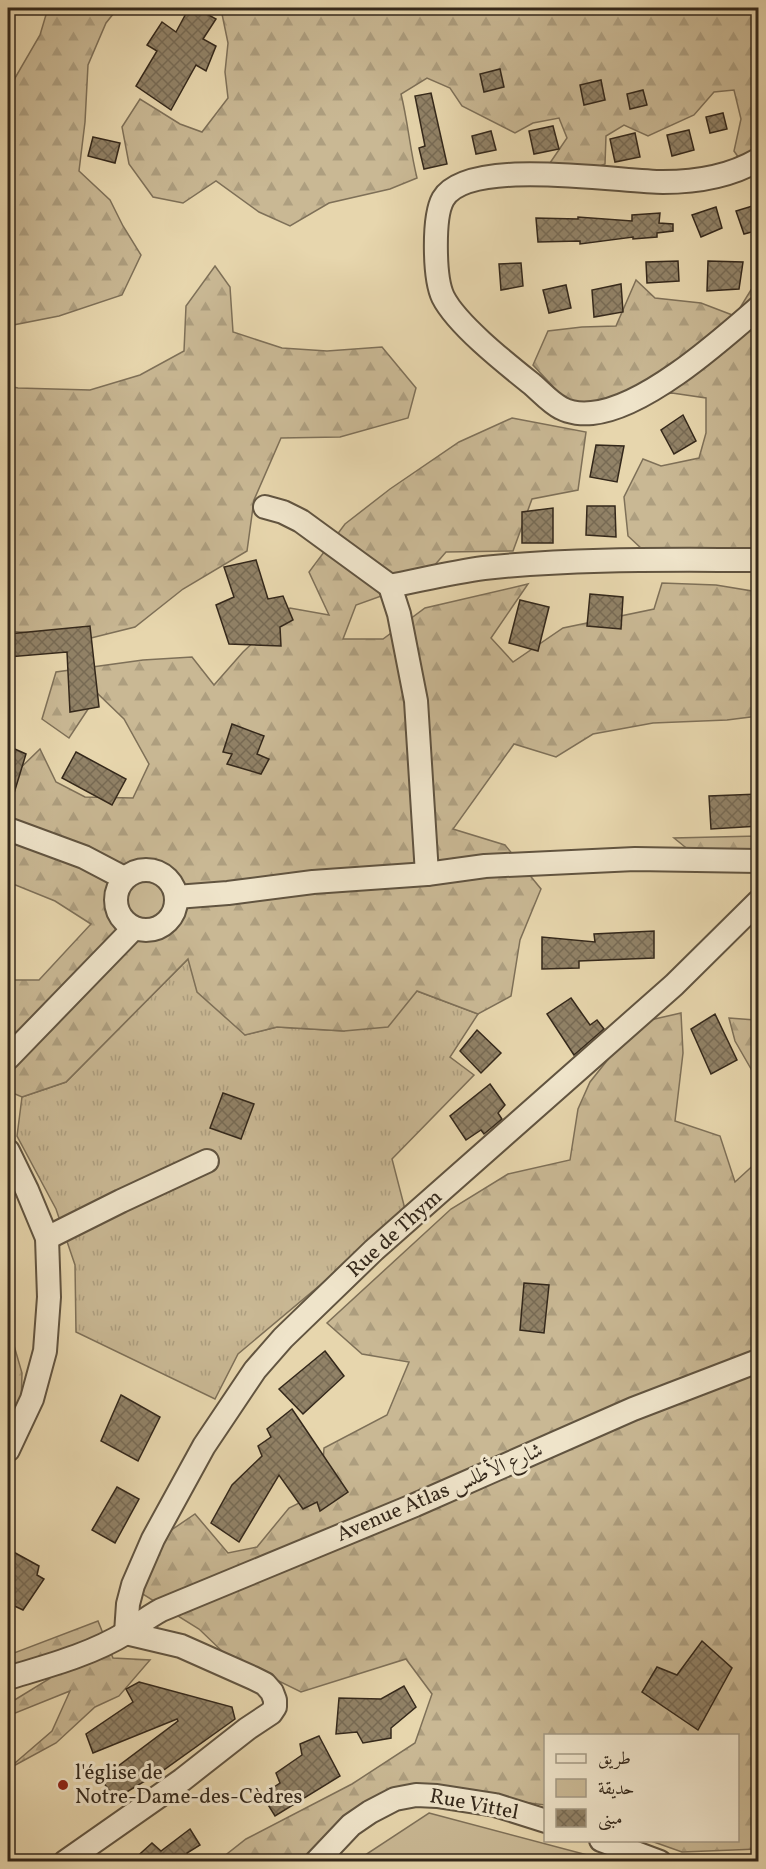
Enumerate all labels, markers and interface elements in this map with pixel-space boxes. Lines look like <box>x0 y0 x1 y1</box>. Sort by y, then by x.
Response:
street label: Rue de Thym <box>341 1183 449 1285</box>
street label: Avenue Atlas شارع الأطلس <box>331 1434 549 1552</box>
legend <box>544 1734 739 1842</box>
text: طريق <box>598 1747 631 1772</box>
place label: l'église de Notre-Dame-des-Cèdres <box>75 1759 302 1812</box>
text: حديقة <box>598 1777 634 1802</box>
marker: l'église de Notre-Dame-des-Cèdres <box>56 1778 70 1792</box>
street label: Rue Vittel <box>427 1782 521 1828</box>
text: مبنى <box>598 1807 623 1832</box>

